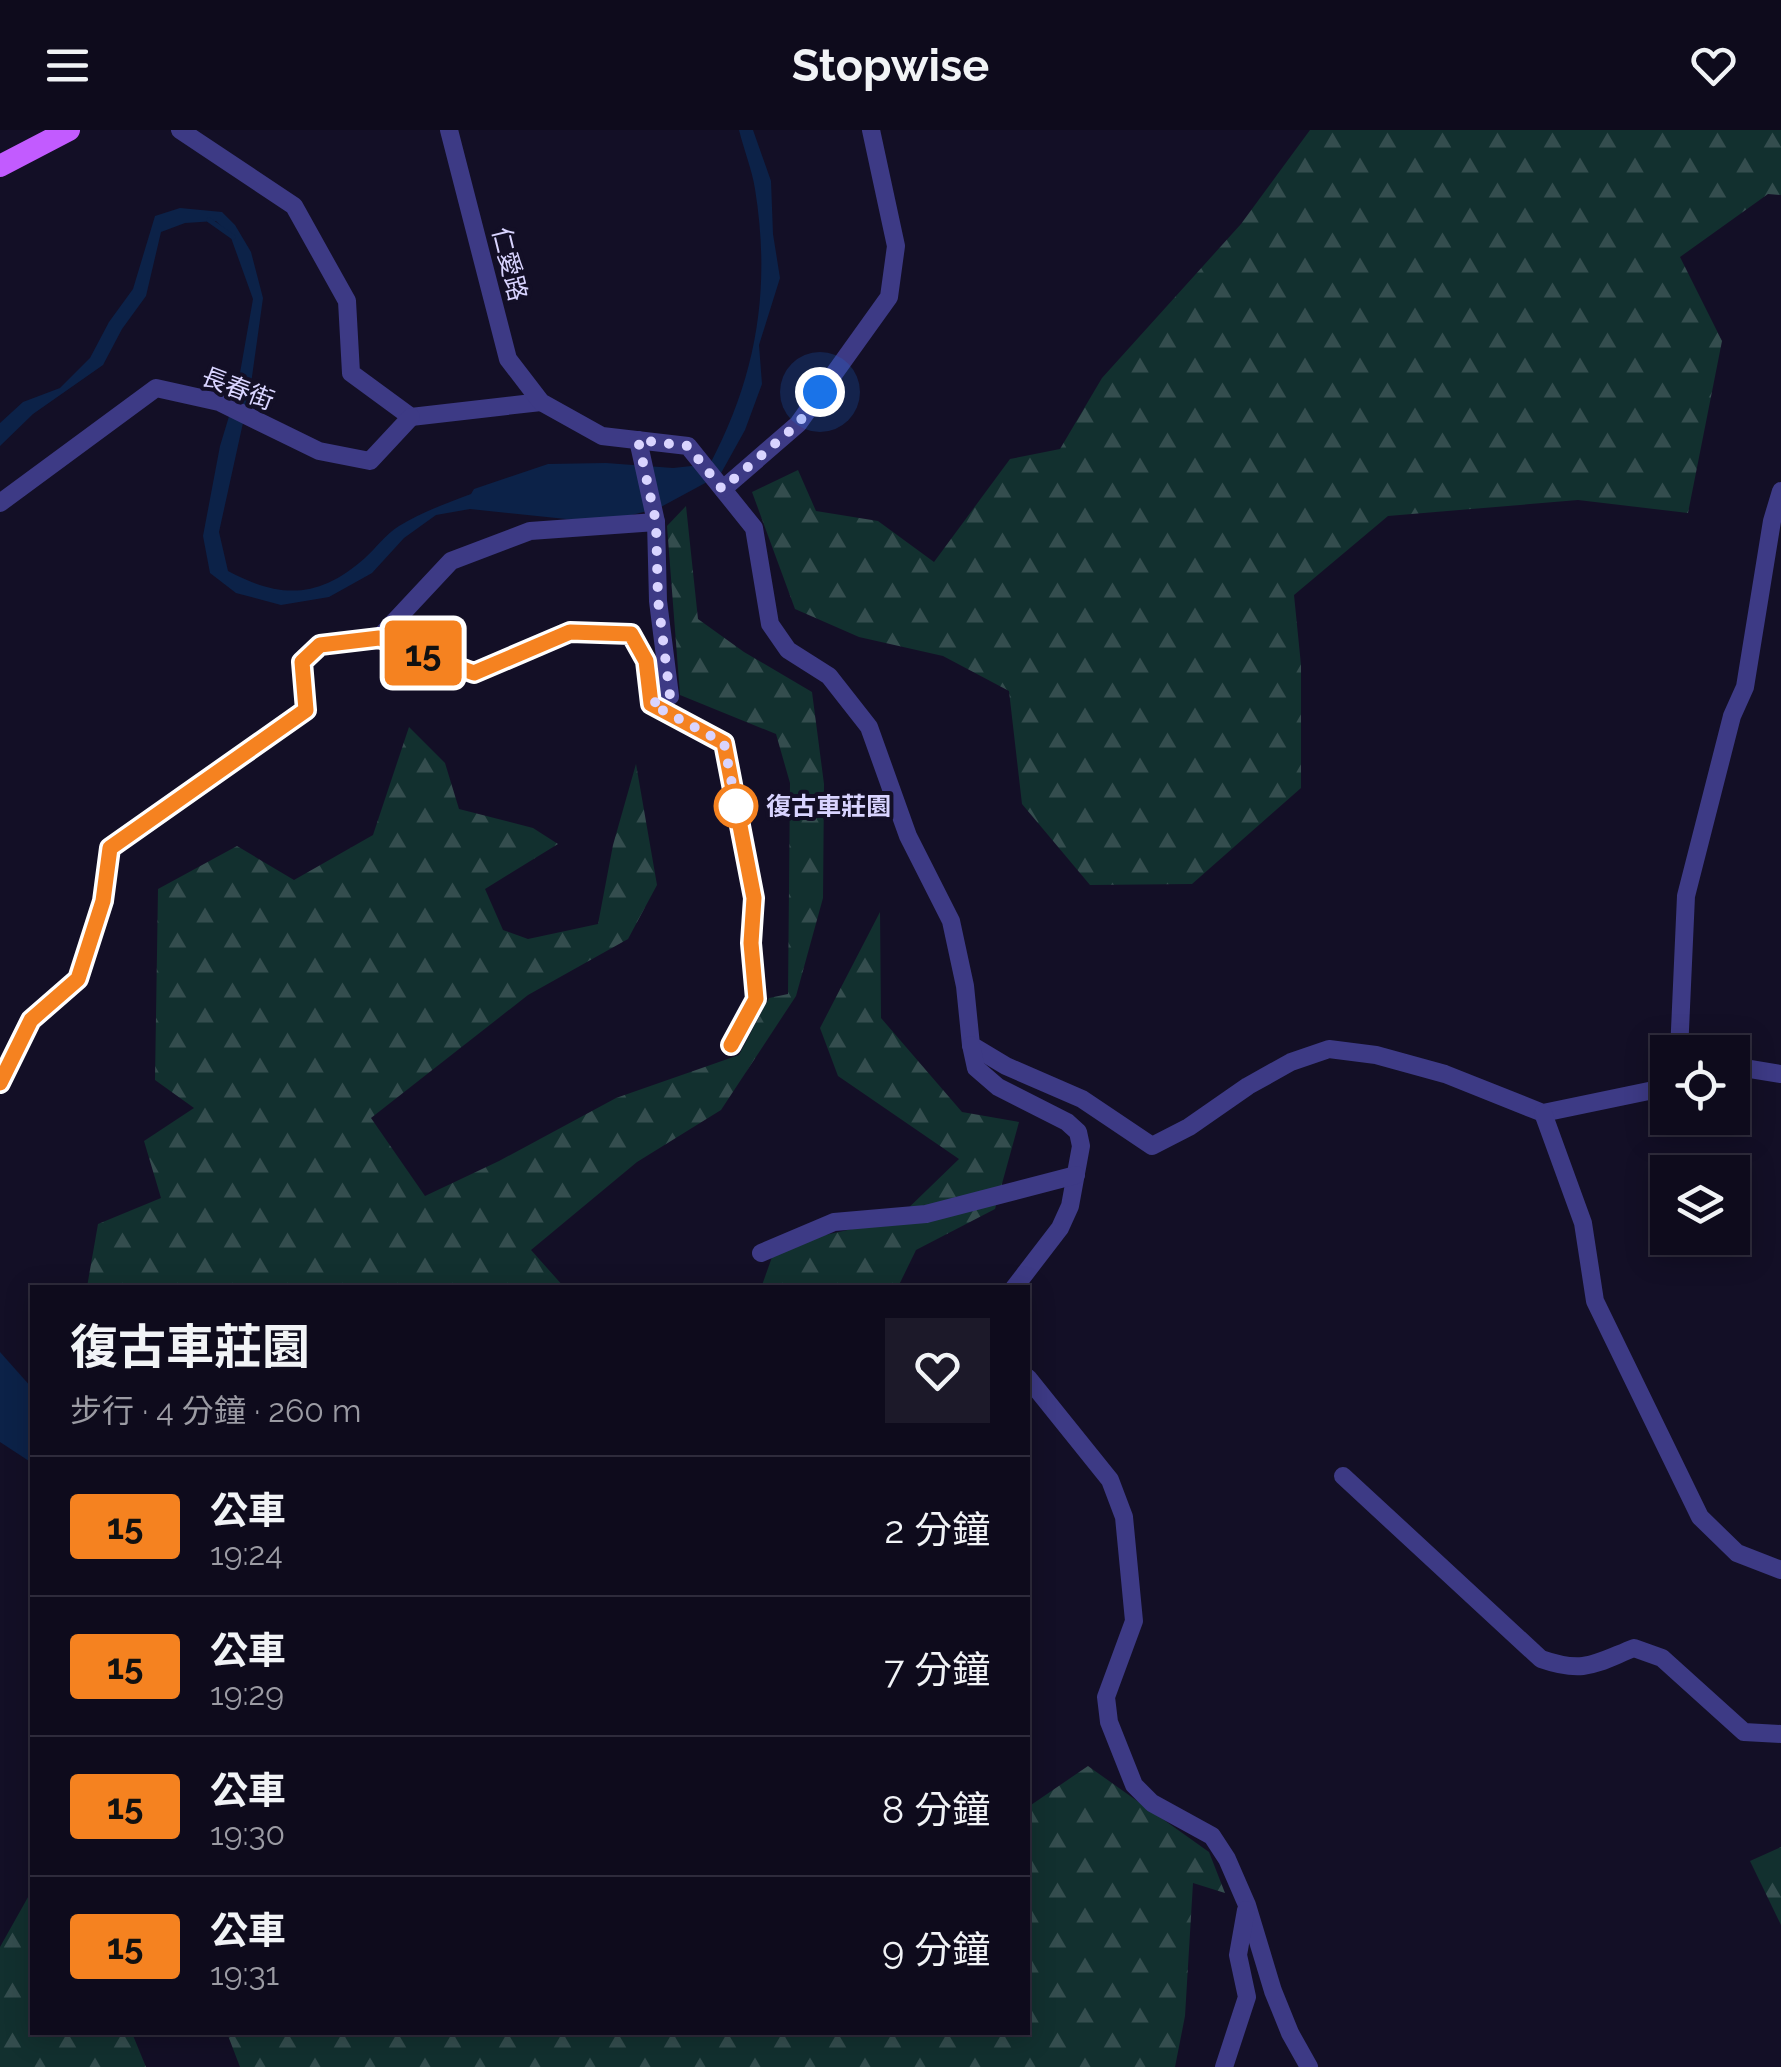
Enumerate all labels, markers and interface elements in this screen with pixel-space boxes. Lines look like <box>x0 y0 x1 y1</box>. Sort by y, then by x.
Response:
icon: menu <box>40 38 95 93</box>
icon: heart <box>1686 38 1741 93</box>
text: Stopwise <box>792 39 989 92</box>
street label: 仁愛路 <box>486 224 534 304</box>
street label: 長春街 <box>198 361 278 415</box>
your location <box>795 367 845 417</box>
line badge: 15 <box>378 620 468 686</box>
text: 15 <box>405 633 441 674</box>
marker: 復古車莊園 <box>715 785 757 827</box>
place label: 復古車莊園 <box>766 791 891 821</box>
map controls <box>1650 1035 1750 1255</box>
button: locate <box>1650 1035 1750 1135</box>
button: layers <box>1650 1155 1750 1255</box>
button: heart <box>885 1318 990 1423</box>
text: 復古車莊園 <box>70 1319 310 1375</box>
text: 步行 · 4 分鐘 · 260 m <box>70 1392 362 1429</box>
text: 公車 <box>210 1488 286 1533</box>
text: 15 <box>107 1506 143 1547</box>
text: 2 分鐘 <box>885 1507 990 1552</box>
text: 19:24 <box>210 1535 283 1572</box>
text: 公車 <box>210 1628 286 1673</box>
text: 15 <box>107 1646 143 1687</box>
text: 7 分鐘 <box>884 1647 990 1692</box>
text: 19:29 <box>210 1675 284 1712</box>
text: 公車 <box>210 1768 286 1813</box>
text: 15 <box>107 1786 143 1827</box>
text: 8 分鐘 <box>882 1787 990 1832</box>
text: 19:30 <box>210 1815 285 1852</box>
text: 公車 <box>210 1908 286 1953</box>
text: 15 <box>107 1926 143 1967</box>
text: 9 分鐘 <box>882 1927 990 1972</box>
text: 19:31 <box>210 1955 279 1992</box>

